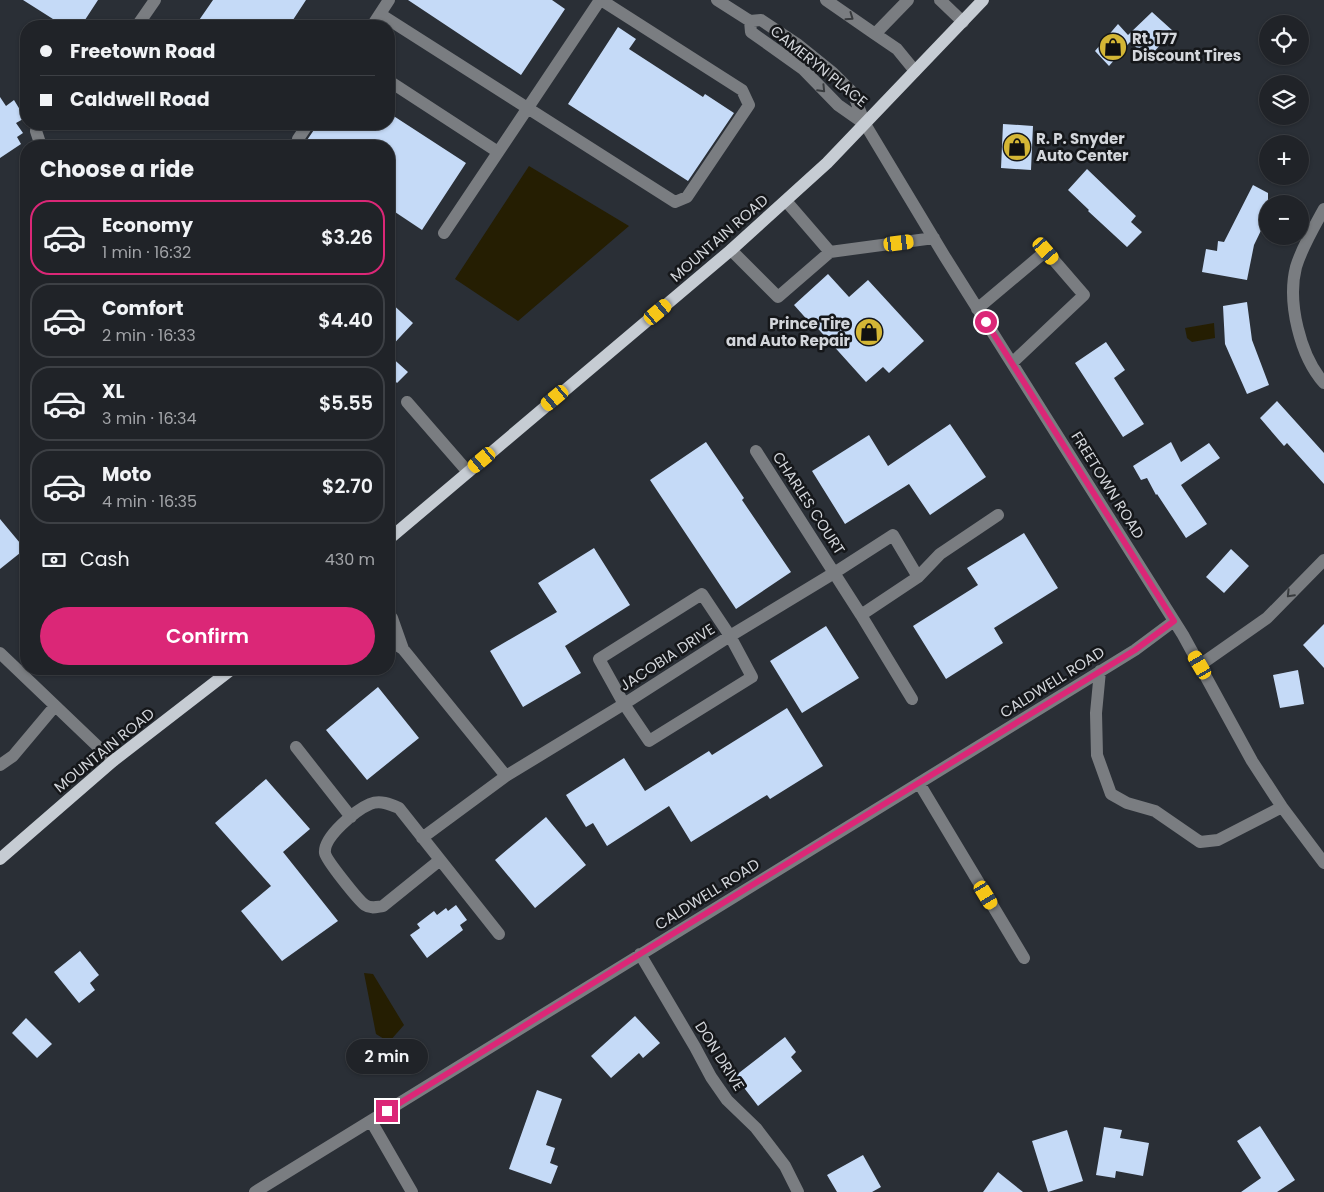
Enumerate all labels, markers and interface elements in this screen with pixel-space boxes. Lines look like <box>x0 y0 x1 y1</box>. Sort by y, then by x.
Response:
one-way arrow <box>845 11 854 20</box>
map controls <box>1259 15 1309 245</box>
button: locate <box>1259 15 1309 65</box>
street label: CAMERYN PLACE <box>766 20 872 112</box>
place label: Rt. 177 Discount Tires <box>1132 28 1241 66</box>
shop icon: Rt. 177 Discount Tires <box>1098 32 1128 62</box>
text: Freetown Road <box>70 38 215 65</box>
button: layers <box>1259 75 1309 125</box>
one-way arrow <box>816 83 825 92</box>
text: Caldwell Road <box>70 86 210 113</box>
place label: R. P. Snyder Auto Center <box>1036 128 1129 166</box>
shop icon: R. P. Snyder Auto Center <box>1002 132 1032 162</box>
button: + <box>1259 135 1309 185</box>
text: Choose a ride <box>40 154 194 185</box>
street label: MOUNTAIN ROAD <box>666 190 772 286</box>
button: − <box>1259 195 1309 245</box>
text: Economy <box>102 212 193 239</box>
icon: car <box>42 215 87 260</box>
text: $3.26 <box>321 224 373 251</box>
car <box>883 234 914 252</box>
car <box>1030 235 1061 267</box>
text: 1 min · 16:32 <box>102 241 191 264</box>
text: Comfort <box>102 295 184 322</box>
car <box>641 297 674 327</box>
icon: car <box>42 298 87 343</box>
text: $4.40 <box>318 307 373 334</box>
route start <box>975 311 997 333</box>
place label: Prince Tire and Auto Repair <box>726 313 851 351</box>
shop icon: Prince Tire and Auto Repair <box>854 317 884 347</box>
text: 2 min · 16:33 <box>102 324 196 347</box>
text: XL <box>102 378 125 405</box>
icon: car <box>42 381 87 426</box>
car <box>538 383 571 413</box>
text: $5.55 <box>319 390 373 417</box>
text: 3 min · 16:34 <box>102 407 196 430</box>
street label: FREETOWN ROAD <box>1067 427 1149 543</box>
car <box>465 445 498 475</box>
street label: CHARLES COURT <box>768 447 850 559</box>
text: Moto <box>102 461 151 488</box>
icon: car <box>42 464 87 509</box>
text: $2.70 <box>322 473 373 500</box>
text: 4 min · 16:35 <box>102 490 197 513</box>
icon: cash <box>40 546 68 574</box>
text: Cash <box>80 546 130 573</box>
text: 430 m <box>325 548 375 571</box>
one-way arrow <box>1287 589 1296 598</box>
button: Confirm <box>40 607 375 665</box>
street label: JACOBIA DRIVE <box>615 618 719 696</box>
street label: CALDWELL ROAD <box>996 641 1108 723</box>
car <box>1186 648 1213 682</box>
street label: MOUNTAIN ROAD <box>49 703 159 797</box>
street label: CALDWELL ROAD <box>651 853 763 935</box>
car <box>971 878 1000 912</box>
street label: DON DRIVE <box>690 1017 750 1095</box>
callout: 2 min <box>346 1038 428 1074</box>
text: 2 min <box>365 1045 409 1068</box>
route end <box>376 1100 398 1122</box>

